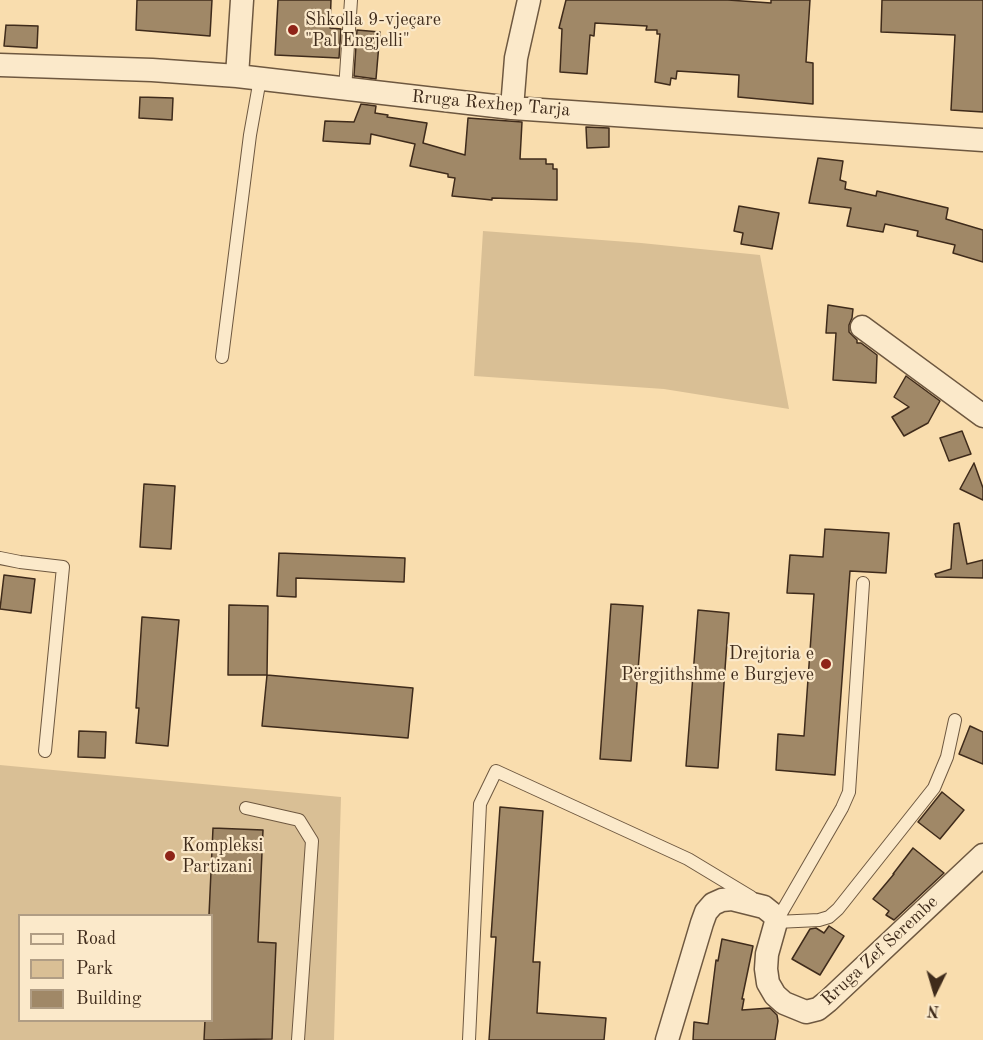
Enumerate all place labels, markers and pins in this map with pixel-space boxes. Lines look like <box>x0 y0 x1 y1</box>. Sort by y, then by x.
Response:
place label: Shkolla 9-vjeçare "Pal Engjelli" <box>305 9 441 52</box>
marker: Shkolla 9-vjeçare "Pal Engjelli" <box>286 23 300 37</box>
place label: Drejtoria e Përgjithshme e Burgjeve <box>621 643 814 686</box>
marker: Drejtoria e Përgjithshme e Burgjeve <box>819 657 833 671</box>
place label: Kompleksi Partizani <box>182 835 263 878</box>
marker: Kompleksi Partizani <box>163 849 177 863</box>

